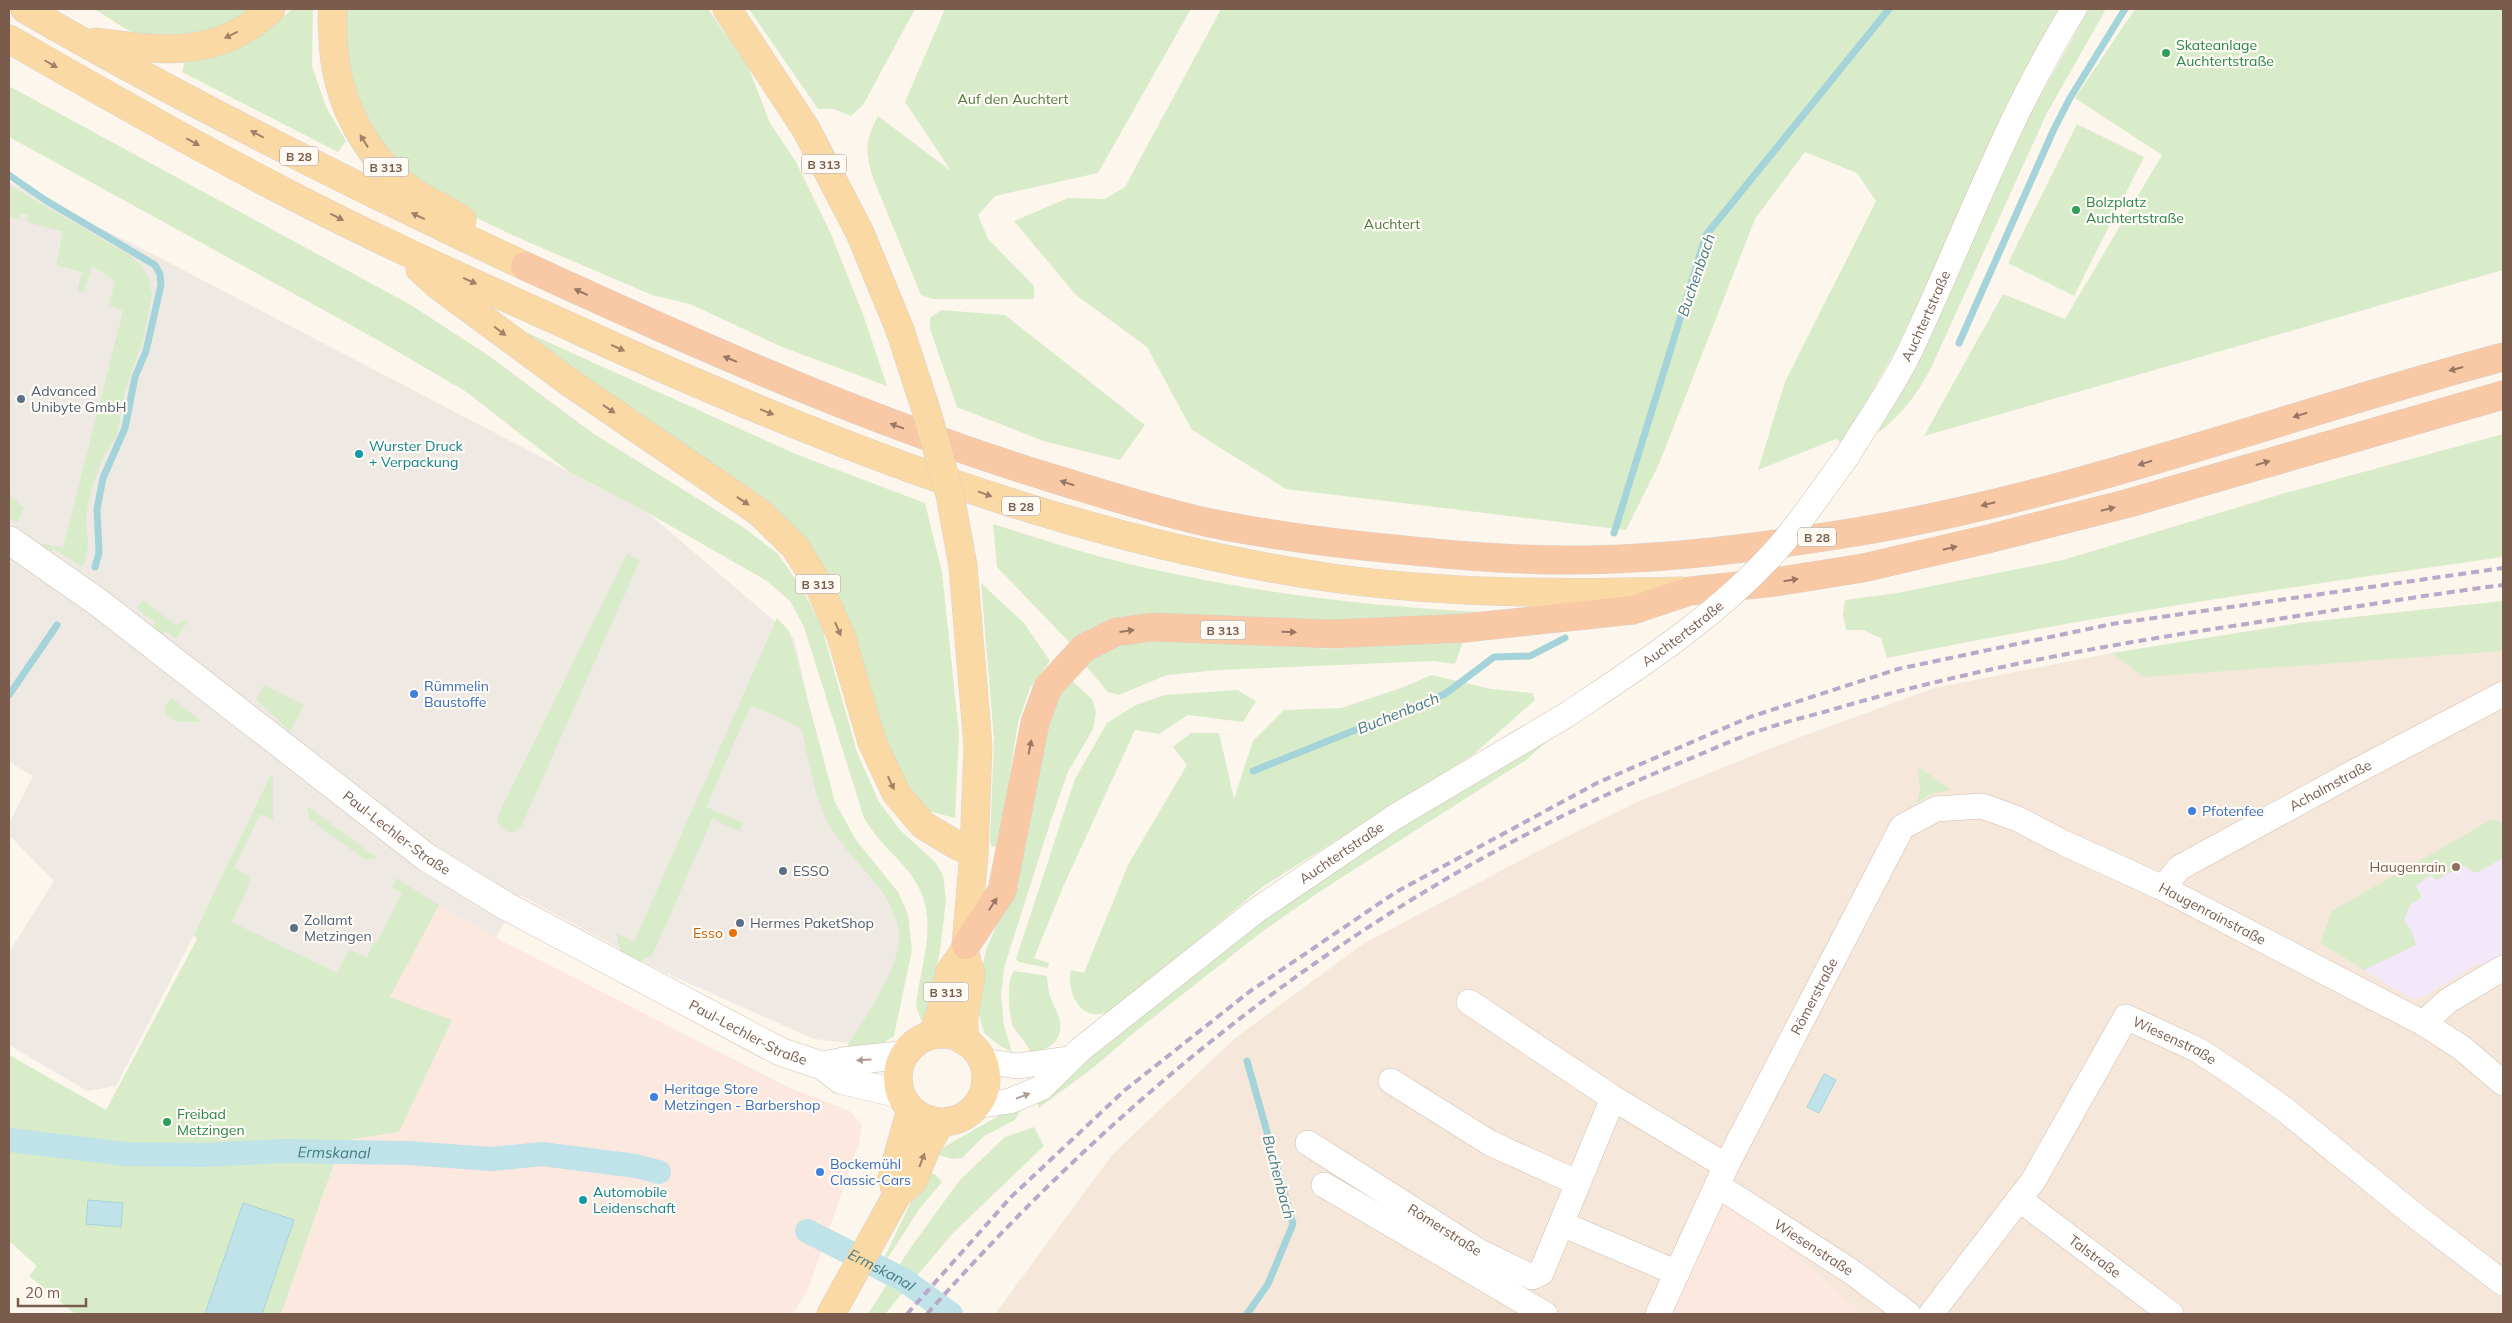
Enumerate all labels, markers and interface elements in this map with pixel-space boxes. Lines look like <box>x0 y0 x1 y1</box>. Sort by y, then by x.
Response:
one-way arrow <box>224 32 238 40</box>
place label: Skateanlage Auchtertstraße <box>2176 36 2274 70</box>
marker: Skateanlage Auchtertstraße <box>2160 47 2172 59</box>
one-way arrow <box>44 59 58 68</box>
park label: Auf den Auchtert <box>958 90 1069 108</box>
one-way arrow <box>250 130 265 138</box>
one-way arrow <box>359 134 369 147</box>
one-way arrow <box>186 138 201 146</box>
road number: B 28 <box>280 146 318 166</box>
road number: B 313 <box>802 154 846 173</box>
road number: B 313 <box>364 158 408 176</box>
place label: Bolzplatz Auchtertstraße <box>2086 193 2184 227</box>
marker: Bolzplatz Auchtertstraße <box>2070 204 2082 216</box>
one-way arrow <box>411 212 425 220</box>
one-way arrow <box>330 213 345 221</box>
park label: Auchtert <box>1364 215 1420 233</box>
water label: Buchenbach <box>1673 231 1719 319</box>
street label: Auchtertstraße <box>1897 268 1954 364</box>
one-way arrow <box>463 278 477 286</box>
one-way arrow <box>574 288 588 296</box>
one-way arrow <box>493 326 507 336</box>
one-way arrow <box>611 345 625 353</box>
one-way arrow <box>722 355 737 362</box>
one-way arrow <box>2449 366 2464 374</box>
place label: Advanced Unibyte GmbH <box>31 382 126 416</box>
marker: Advanced Unibyte GmbH <box>15 393 27 405</box>
one-way arrow <box>602 404 616 414</box>
one-way arrow <box>760 409 775 417</box>
one-way arrow <box>2293 412 2308 419</box>
one-way arrow <box>889 422 904 429</box>
place label: Wurster Druck + Verpackung <box>369 437 464 471</box>
marker: Wurster Druck + Verpackung <box>353 448 365 460</box>
one-way arrow <box>2256 458 2271 466</box>
one-way arrow <box>2137 459 2152 467</box>
one-way arrow <box>1059 479 1074 487</box>
one-way arrow <box>978 491 993 499</box>
one-way arrow <box>736 496 750 506</box>
road number: B 28 <box>1002 496 1040 516</box>
one-way arrow <box>1980 500 1995 508</box>
one-way arrow <box>2100 504 2115 512</box>
road number: B 28 <box>1798 528 1836 546</box>
one-way arrow <box>1942 544 1957 552</box>
road number: B 313 <box>796 574 840 594</box>
one-way arrow <box>1783 575 1799 583</box>
street label: Auchtertstraße <box>1638 597 1727 670</box>
road number: B 313 <box>1200 620 1246 640</box>
one-way arrow <box>835 622 843 636</box>
one-way arrow <box>1119 627 1135 635</box>
one-way arrow <box>1281 629 1297 637</box>
place label: Rümmelin Baustoffe <box>424 677 489 711</box>
marker: Rümmelin Baustoffe <box>408 688 420 700</box>
water label: Buchenbach <box>1354 688 1442 738</box>
one-way arrow <box>1027 739 1035 755</box>
street label: Achalmstraße <box>2286 756 2375 815</box>
one-way arrow <box>886 775 895 790</box>
street label: Paul-Lechler-Straße <box>339 787 454 879</box>
place label: Pfotenfee <box>2202 802 2264 820</box>
marker: Pfotenfee <box>2186 805 2198 817</box>
street label: Auchtertstraße <box>1296 818 1387 888</box>
place label: Haugenrain <box>2370 858 2446 876</box>
marker: Haugenrain <box>2450 861 2462 873</box>
place label: ESSO <box>793 862 829 880</box>
marker: ESSO <box>777 865 789 877</box>
street label: Haugenrainstraße <box>2156 878 2269 949</box>
one-way arrow <box>988 898 998 911</box>
place label: Zollamt Metzingen <box>304 911 372 945</box>
place label: Hermes PaketShop <box>750 914 874 932</box>
marker: Hermes PaketShop <box>734 917 746 929</box>
marker: Zollamt Metzingen <box>288 922 300 934</box>
place label: Esso <box>693 924 723 942</box>
marker: Esso <box>727 927 739 939</box>
street label: Römerstraße <box>1787 955 1841 1038</box>
road number: B 313 <box>924 982 968 1002</box>
street label: Paul-Lechler-Straße <box>686 996 809 1069</box>
street label: Wiesenstraße <box>2130 1012 2220 1069</box>
one-way arrow <box>855 1057 871 1065</box>
place label: Heritage Store Metzingen - Barbershop <box>664 1080 820 1114</box>
marker: Heritage Store Metzingen - Barbershop <box>648 1091 660 1103</box>
one-way arrow <box>1015 1092 1030 1099</box>
place label: Freibad Metzingen <box>177 1105 245 1139</box>
marker: Freibad Metzingen <box>161 1116 173 1128</box>
water label: Buchenbach <box>1259 1133 1299 1221</box>
water label: Ermskanal <box>297 1142 371 1162</box>
one-way arrow <box>918 1153 926 1168</box>
place label: Bockemühl Classic-Cars <box>830 1155 911 1189</box>
marker: Bockemühl Classic-Cars <box>814 1166 826 1178</box>
place label: Automobile Leidenschaft <box>593 1183 676 1217</box>
marker: Automobile Leidenschaft <box>577 1194 589 1206</box>
street label: Römerstraße <box>1404 1200 1485 1260</box>
street label: Wiesenstraße <box>1771 1215 1857 1280</box>
street label: Talstraße <box>2065 1231 2124 1282</box>
water label: Ermskanal <box>845 1244 919 1295</box>
scale bar <box>18 1276 85 1308</box>
text: 20 m <box>25 1283 60 1302</box>

